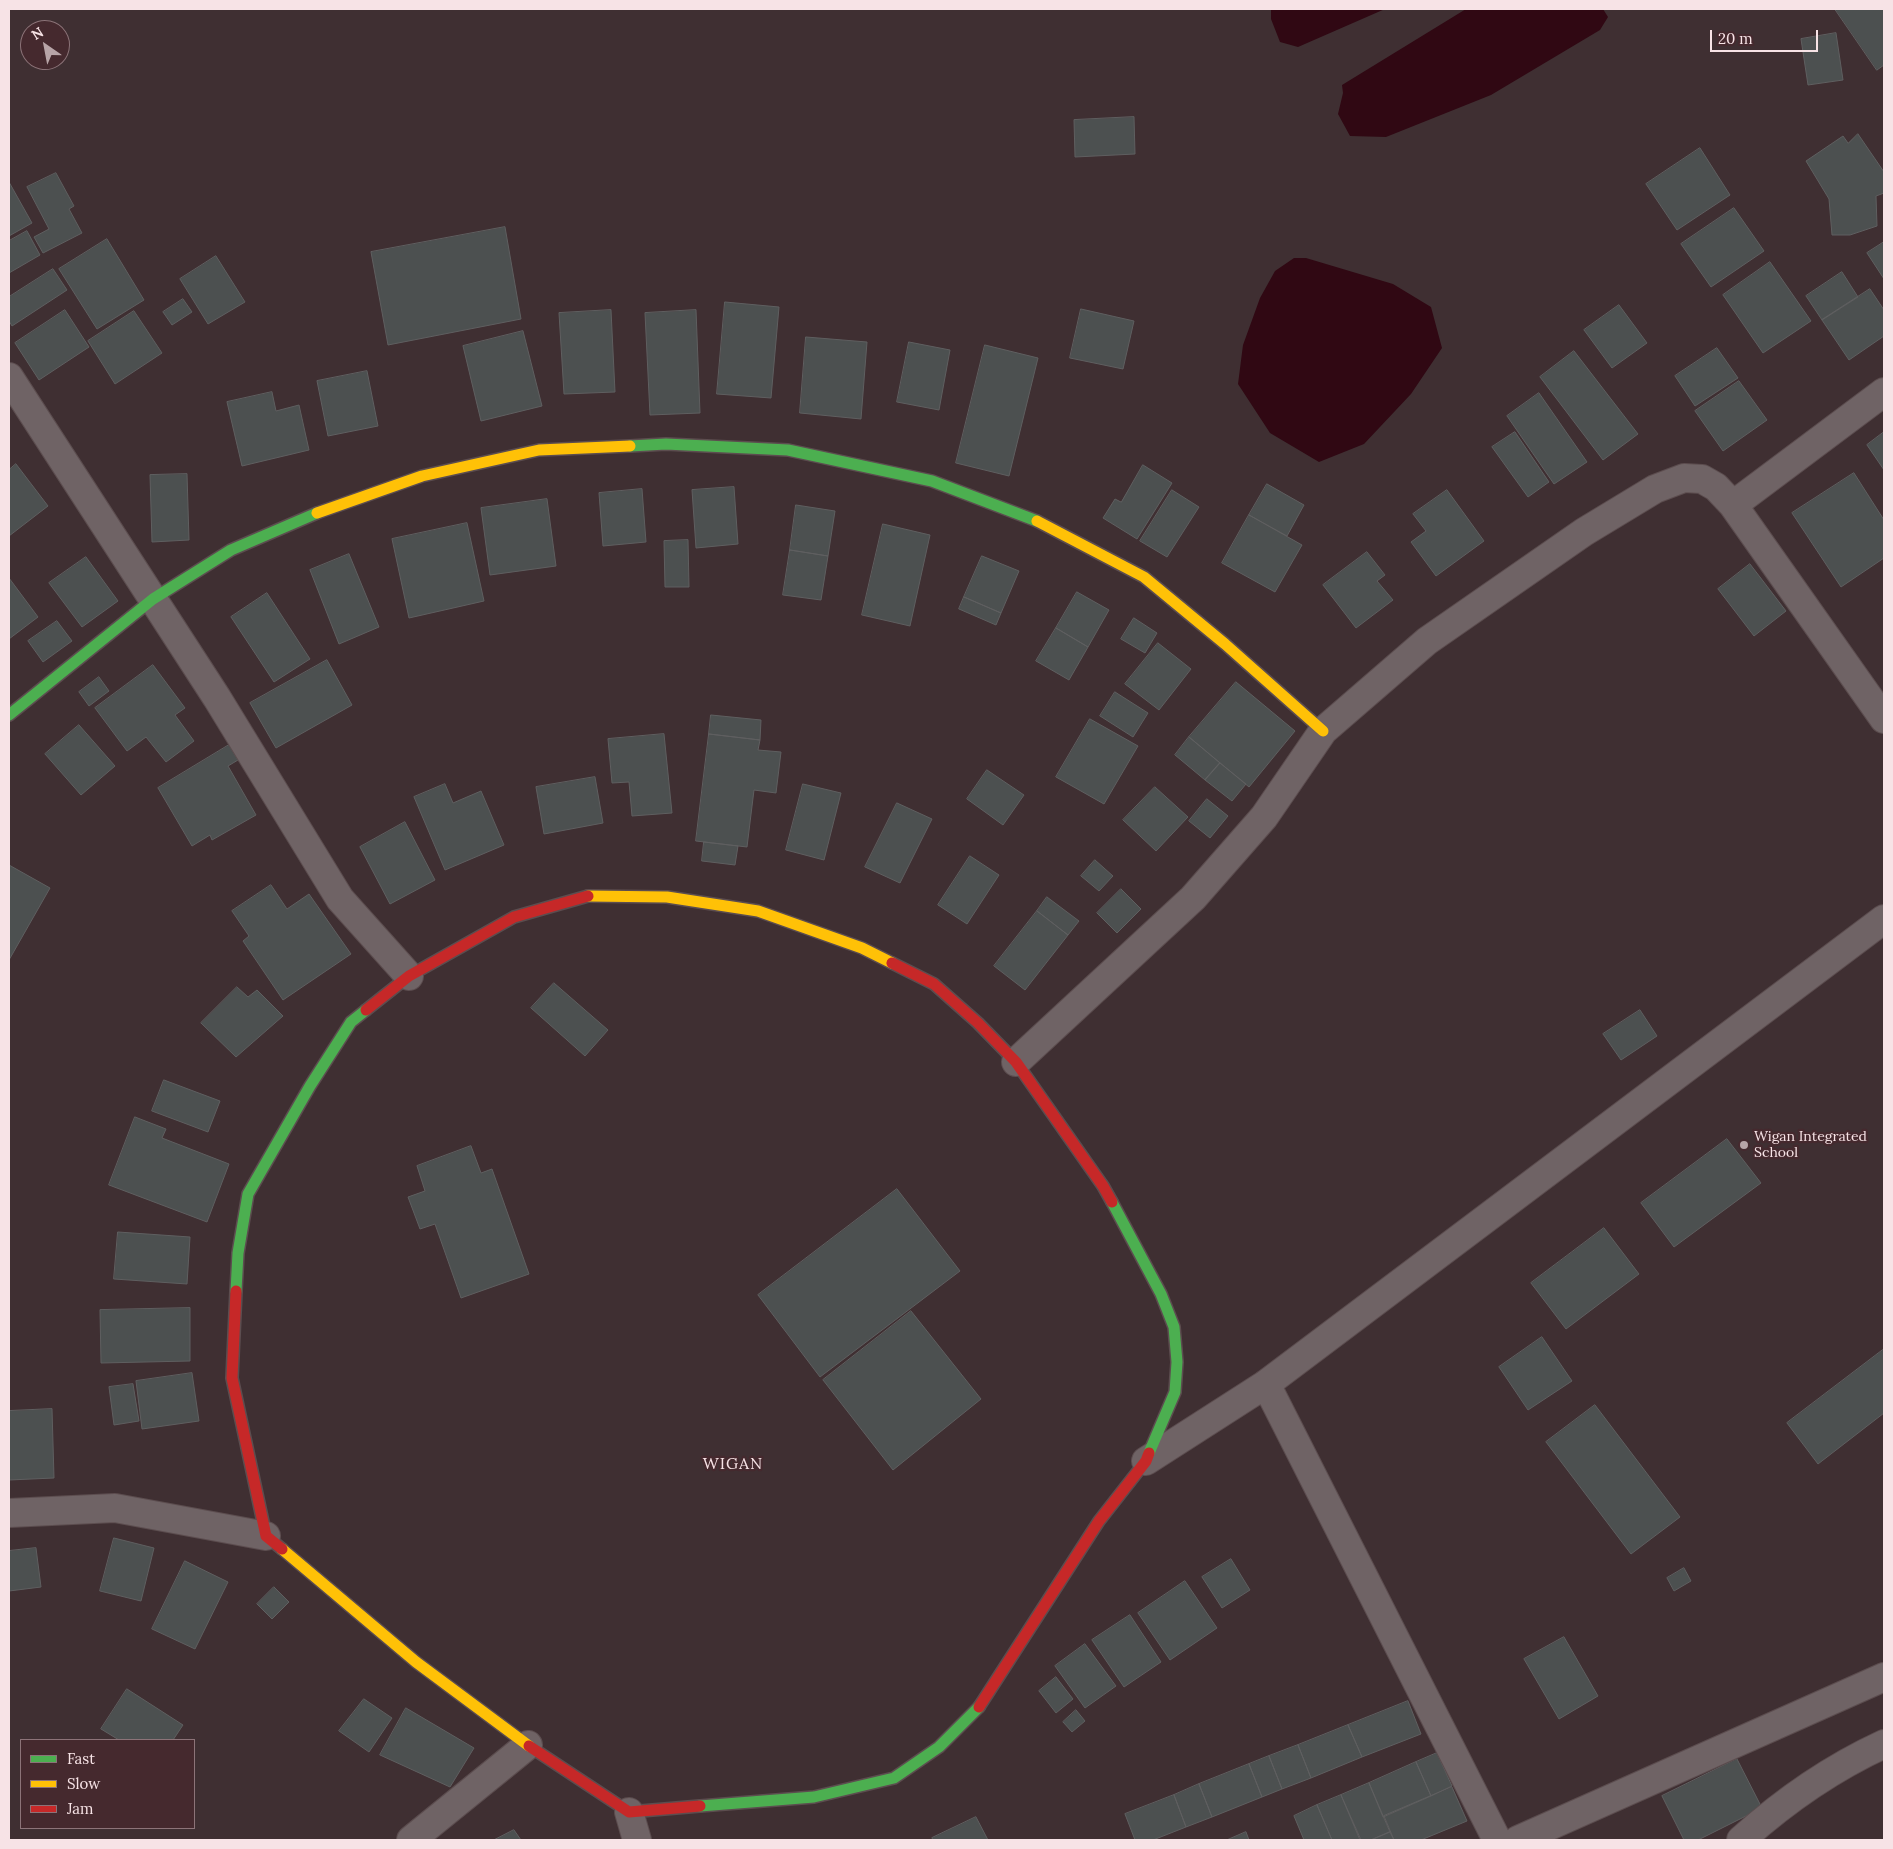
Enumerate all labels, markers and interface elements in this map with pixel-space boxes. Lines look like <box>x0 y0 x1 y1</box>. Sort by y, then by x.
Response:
north arrow <box>20 20 70 70</box>
scale bar <box>1713 20 1820 52</box>
text: N <box>28 23 47 44</box>
text: 20 m <box>1718 29 1753 48</box>
place label: Wigan Integrated School <box>1754 1129 1867 1162</box>
marker: Wigan Integrated School <box>1738 1139 1750 1151</box>
district label: WIGAN <box>702 1454 764 1474</box>
legend <box>20 1739 195 1829</box>
text: Fast <box>67 1749 95 1768</box>
text: Slow <box>67 1774 100 1793</box>
text: Jam <box>67 1799 94 1818</box>

